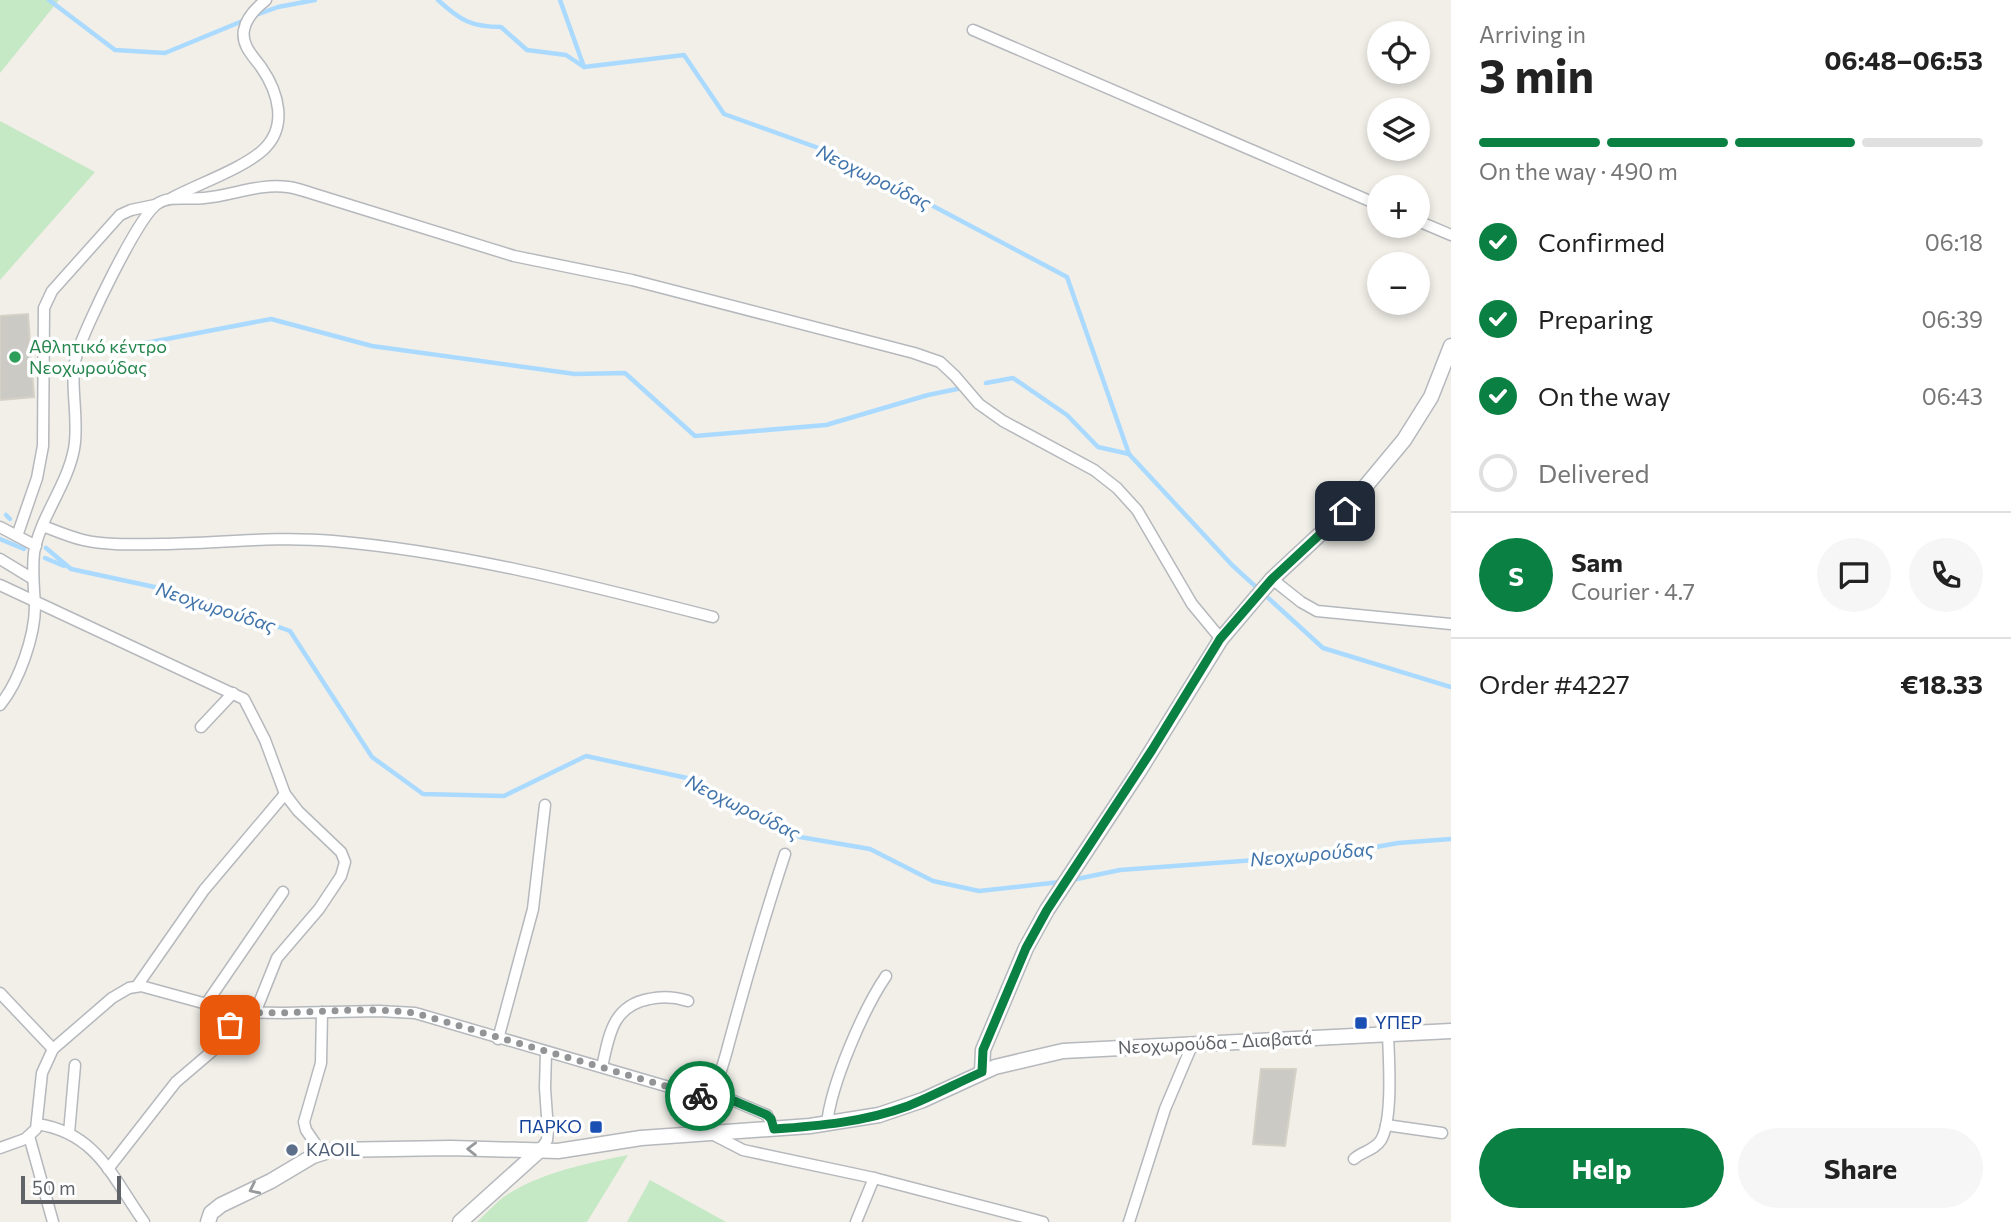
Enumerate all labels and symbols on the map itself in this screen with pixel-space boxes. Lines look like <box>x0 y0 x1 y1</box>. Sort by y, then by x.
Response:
water label: Νεοχωρούδας <box>813 139 936 214</box>
place label: Αθλητικό κέντρο Νεοχωρούδας <box>29 335 167 378</box>
marker: Αθλητικό κέντρο Νεοχωρούδας <box>7 349 23 365</box>
pin <box>1315 481 1375 541</box>
water label: Νεοχωρούδας <box>153 576 279 637</box>
water label: Νεοχωρούδας <box>682 769 805 844</box>
water label: Νεοχωρούδας <box>1249 837 1376 870</box>
pin <box>200 995 260 1055</box>
place label: ΥΠΕΡ <box>1375 1011 1422 1033</box>
marker: ΥΠΕΡ <box>1353 1015 1369 1031</box>
street label: Νεοχωρούδα - Διαβατά <box>1117 1026 1313 1058</box>
courier <box>665 1061 735 1131</box>
place label: ΠΑΡΚΟ <box>519 1115 582 1137</box>
marker: ΠΑΡΚΟ <box>588 1119 604 1135</box>
place label: KAOIL <box>306 1138 360 1160</box>
one-way arrow <box>466 1141 477 1156</box>
marker: KAOIL <box>284 1142 300 1158</box>
scale bar <box>21 1173 121 1205</box>
one-way arrow <box>249 1181 261 1195</box>

